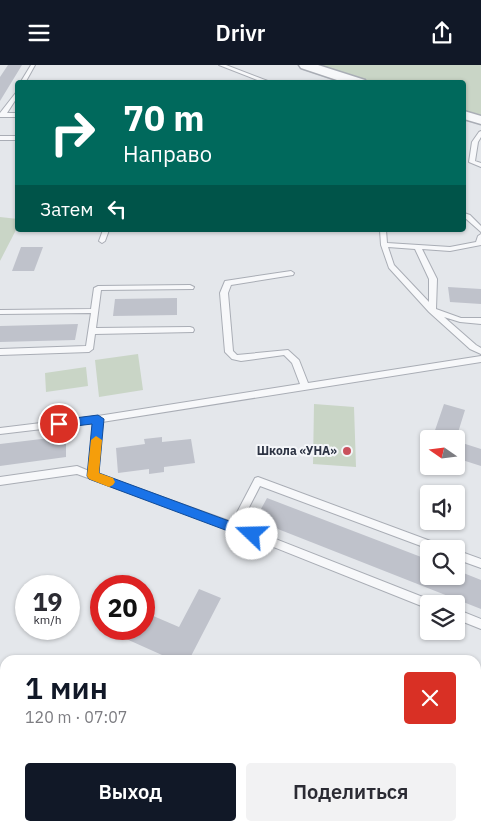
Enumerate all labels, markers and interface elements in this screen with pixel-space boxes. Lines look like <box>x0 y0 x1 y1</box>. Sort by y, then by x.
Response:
text: Drivr <box>215 18 266 47</box>
icon: menu <box>25 19 53 47</box>
icon: share <box>428 19 456 47</box>
text: 70 m <box>123 95 205 141</box>
icon: right <box>40 100 105 165</box>
text: Направо <box>123 139 212 168</box>
icon: left <box>103 195 131 223</box>
text: Затем <box>40 197 93 221</box>
pin <box>38 403 80 445</box>
icon: arrive <box>45 410 73 438</box>
north arrow <box>420 430 465 475</box>
map controls <box>420 430 465 640</box>
place label: Школа «УНА» <box>257 443 337 458</box>
marker: Школа «УНА» <box>341 445 353 457</box>
button: sound <box>420 485 465 530</box>
position arrow <box>225 507 277 559</box>
button: search <box>420 540 465 585</box>
speed limit sign: 20 <box>90 575 155 640</box>
text: 19 <box>32 585 63 618</box>
button: layers <box>420 595 465 640</box>
text: km/h <box>33 612 62 627</box>
text: 1 мин <box>25 668 108 707</box>
button: close <box>404 672 456 724</box>
text: 120 m · 07:07 <box>25 707 127 727</box>
button: Выход <box>25 763 236 821</box>
button: Поделиться <box>246 763 456 821</box>

